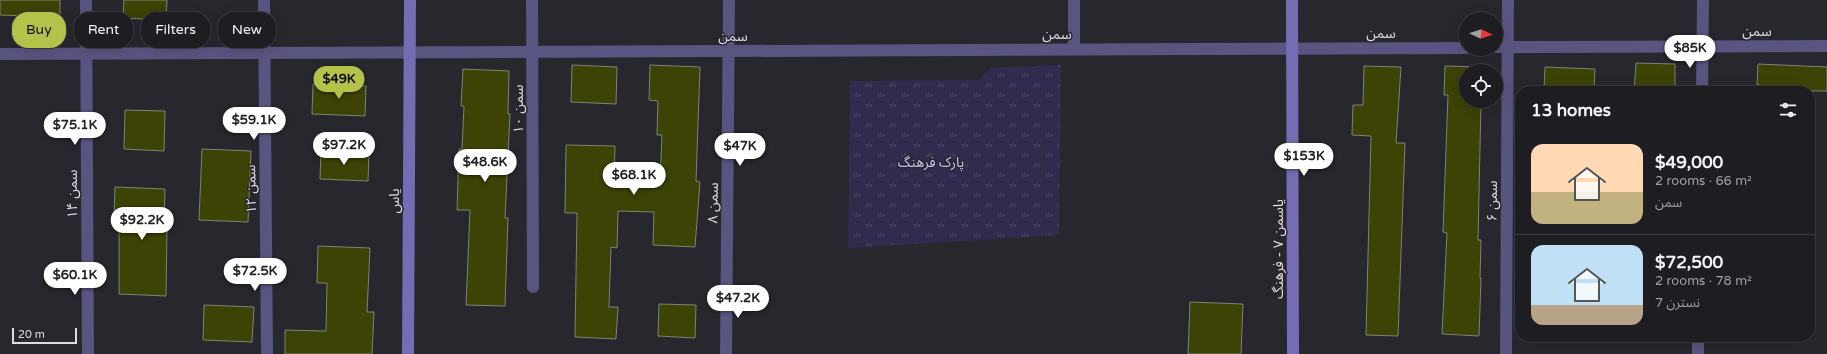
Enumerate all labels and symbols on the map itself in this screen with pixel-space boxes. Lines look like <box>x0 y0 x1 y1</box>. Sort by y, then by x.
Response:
north arrow <box>1459 12 1503 56</box>
street label: سمن <box>1742 23 1772 40</box>
street label: سمن <box>1366 25 1396 42</box>
street label: سمن <box>1042 26 1072 43</box>
street label: سمن <box>718 28 748 45</box>
pin: $85K <box>1666 35 1714 69</box>
pin: $49K <box>315 66 363 100</box>
street label: سمن ۱۰ <box>510 85 527 133</box>
pin: $59.1K <box>221 107 287 141</box>
pin: $75.1K <box>42 112 108 146</box>
pin: $97.2K <box>311 132 377 166</box>
pin: $47K <box>716 133 764 167</box>
pin: $153K <box>1276 143 1332 177</box>
pin: $48.6K <box>452 149 518 183</box>
park label: پارک فرهنگ <box>898 154 964 172</box>
pin: $68.1K <box>601 162 667 196</box>
street label: سمن ۱۲ <box>242 164 260 214</box>
street label: سمن ۱۴ <box>64 170 81 218</box>
street label: سمن ۶ <box>1484 181 1501 221</box>
street label: سمن ۸ <box>704 182 722 224</box>
street label: یاس <box>386 188 403 214</box>
street label: یاسمن ۷ - فرهنگ <box>1270 199 1287 299</box>
pin: $92.2K <box>109 207 175 241</box>
pin: $72.5K <box>222 258 288 292</box>
pin: $60.1K <box>42 262 108 296</box>
pin: $47.2K <box>705 285 771 319</box>
scale bar <box>12 326 77 345</box>

